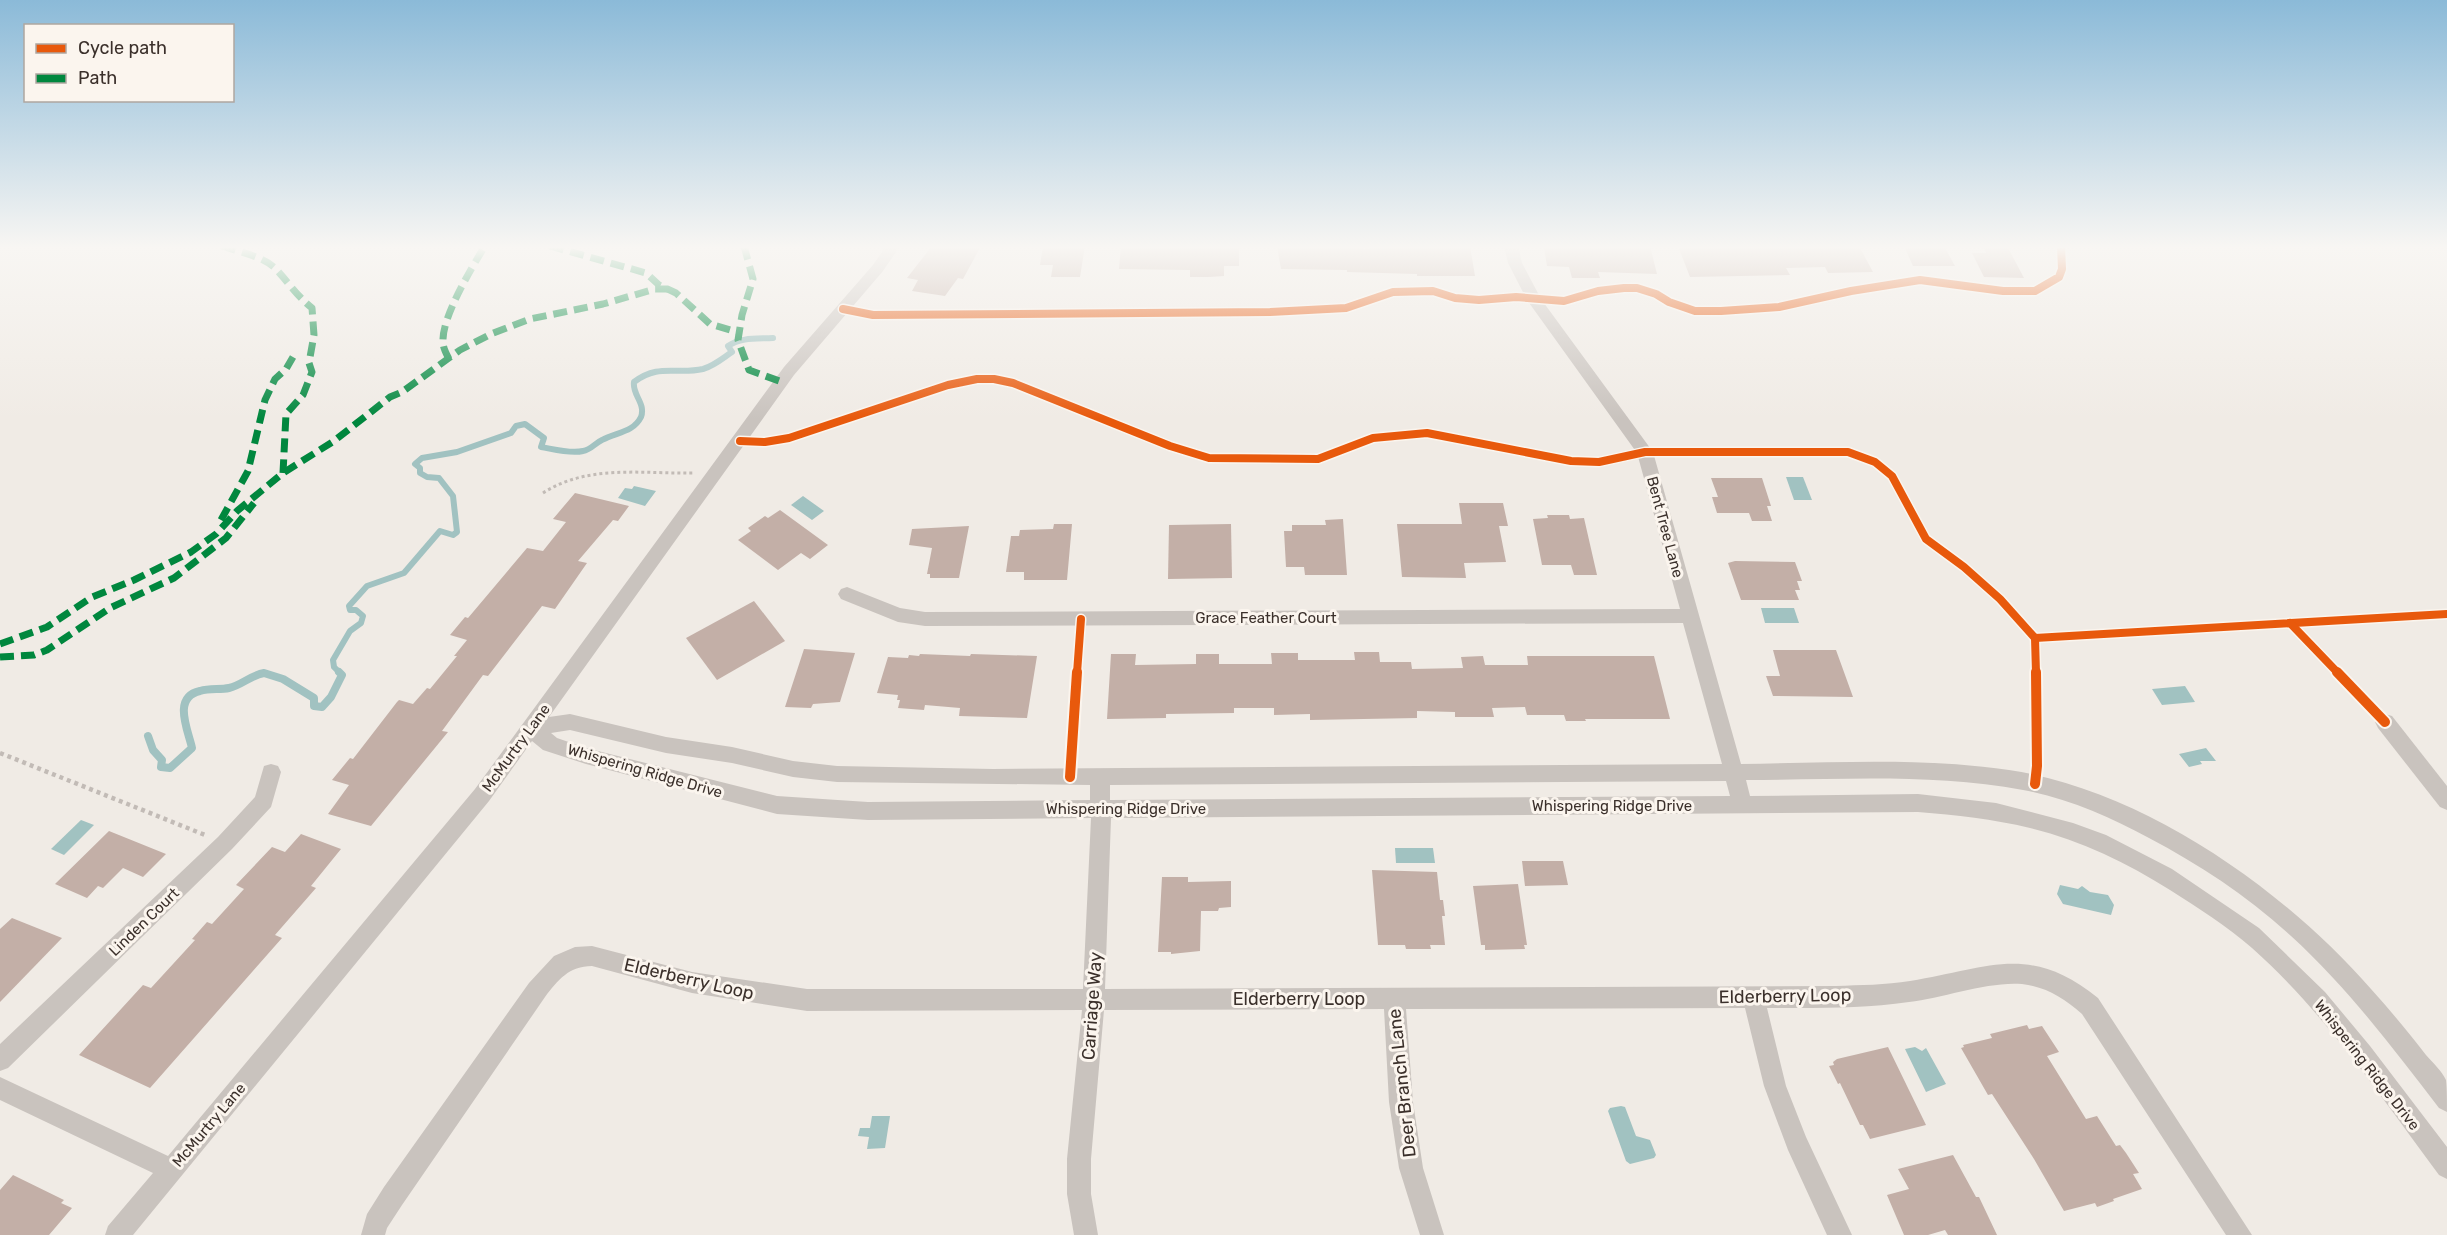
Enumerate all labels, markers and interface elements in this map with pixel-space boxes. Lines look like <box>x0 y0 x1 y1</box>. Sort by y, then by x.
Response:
legend <box>24 24 234 102</box>
text: Cycle path <box>78 37 167 59</box>
text: Path <box>78 67 117 89</box>
street label: Bent Tree Lane <box>1643 474 1687 580</box>
street label: Grace Feather Court <box>1195 609 1337 627</box>
street label: McMurtry Lane <box>478 701 554 795</box>
street label: Whispering Ridge Drive <box>565 740 725 802</box>
street label: Whispering Ridge Drive <box>1532 797 1692 815</box>
street label: Whispering Ridge Drive <box>1046 800 1206 818</box>
street label: Linden Court <box>105 884 183 960</box>
street label: Carriage Way <box>1077 951 1107 1061</box>
street label: Elderberry Loop <box>622 953 756 1005</box>
street label: Elderberry Loop <box>1719 984 1851 1008</box>
street label: Elderberry Loop <box>1233 988 1365 1010</box>
street label: Whispering Ridge Drive <box>2311 996 2423 1134</box>
street label: Deer Branch Lane <box>1383 1008 1421 1158</box>
street label: McMurtry Lane <box>169 1079 249 1171</box>

